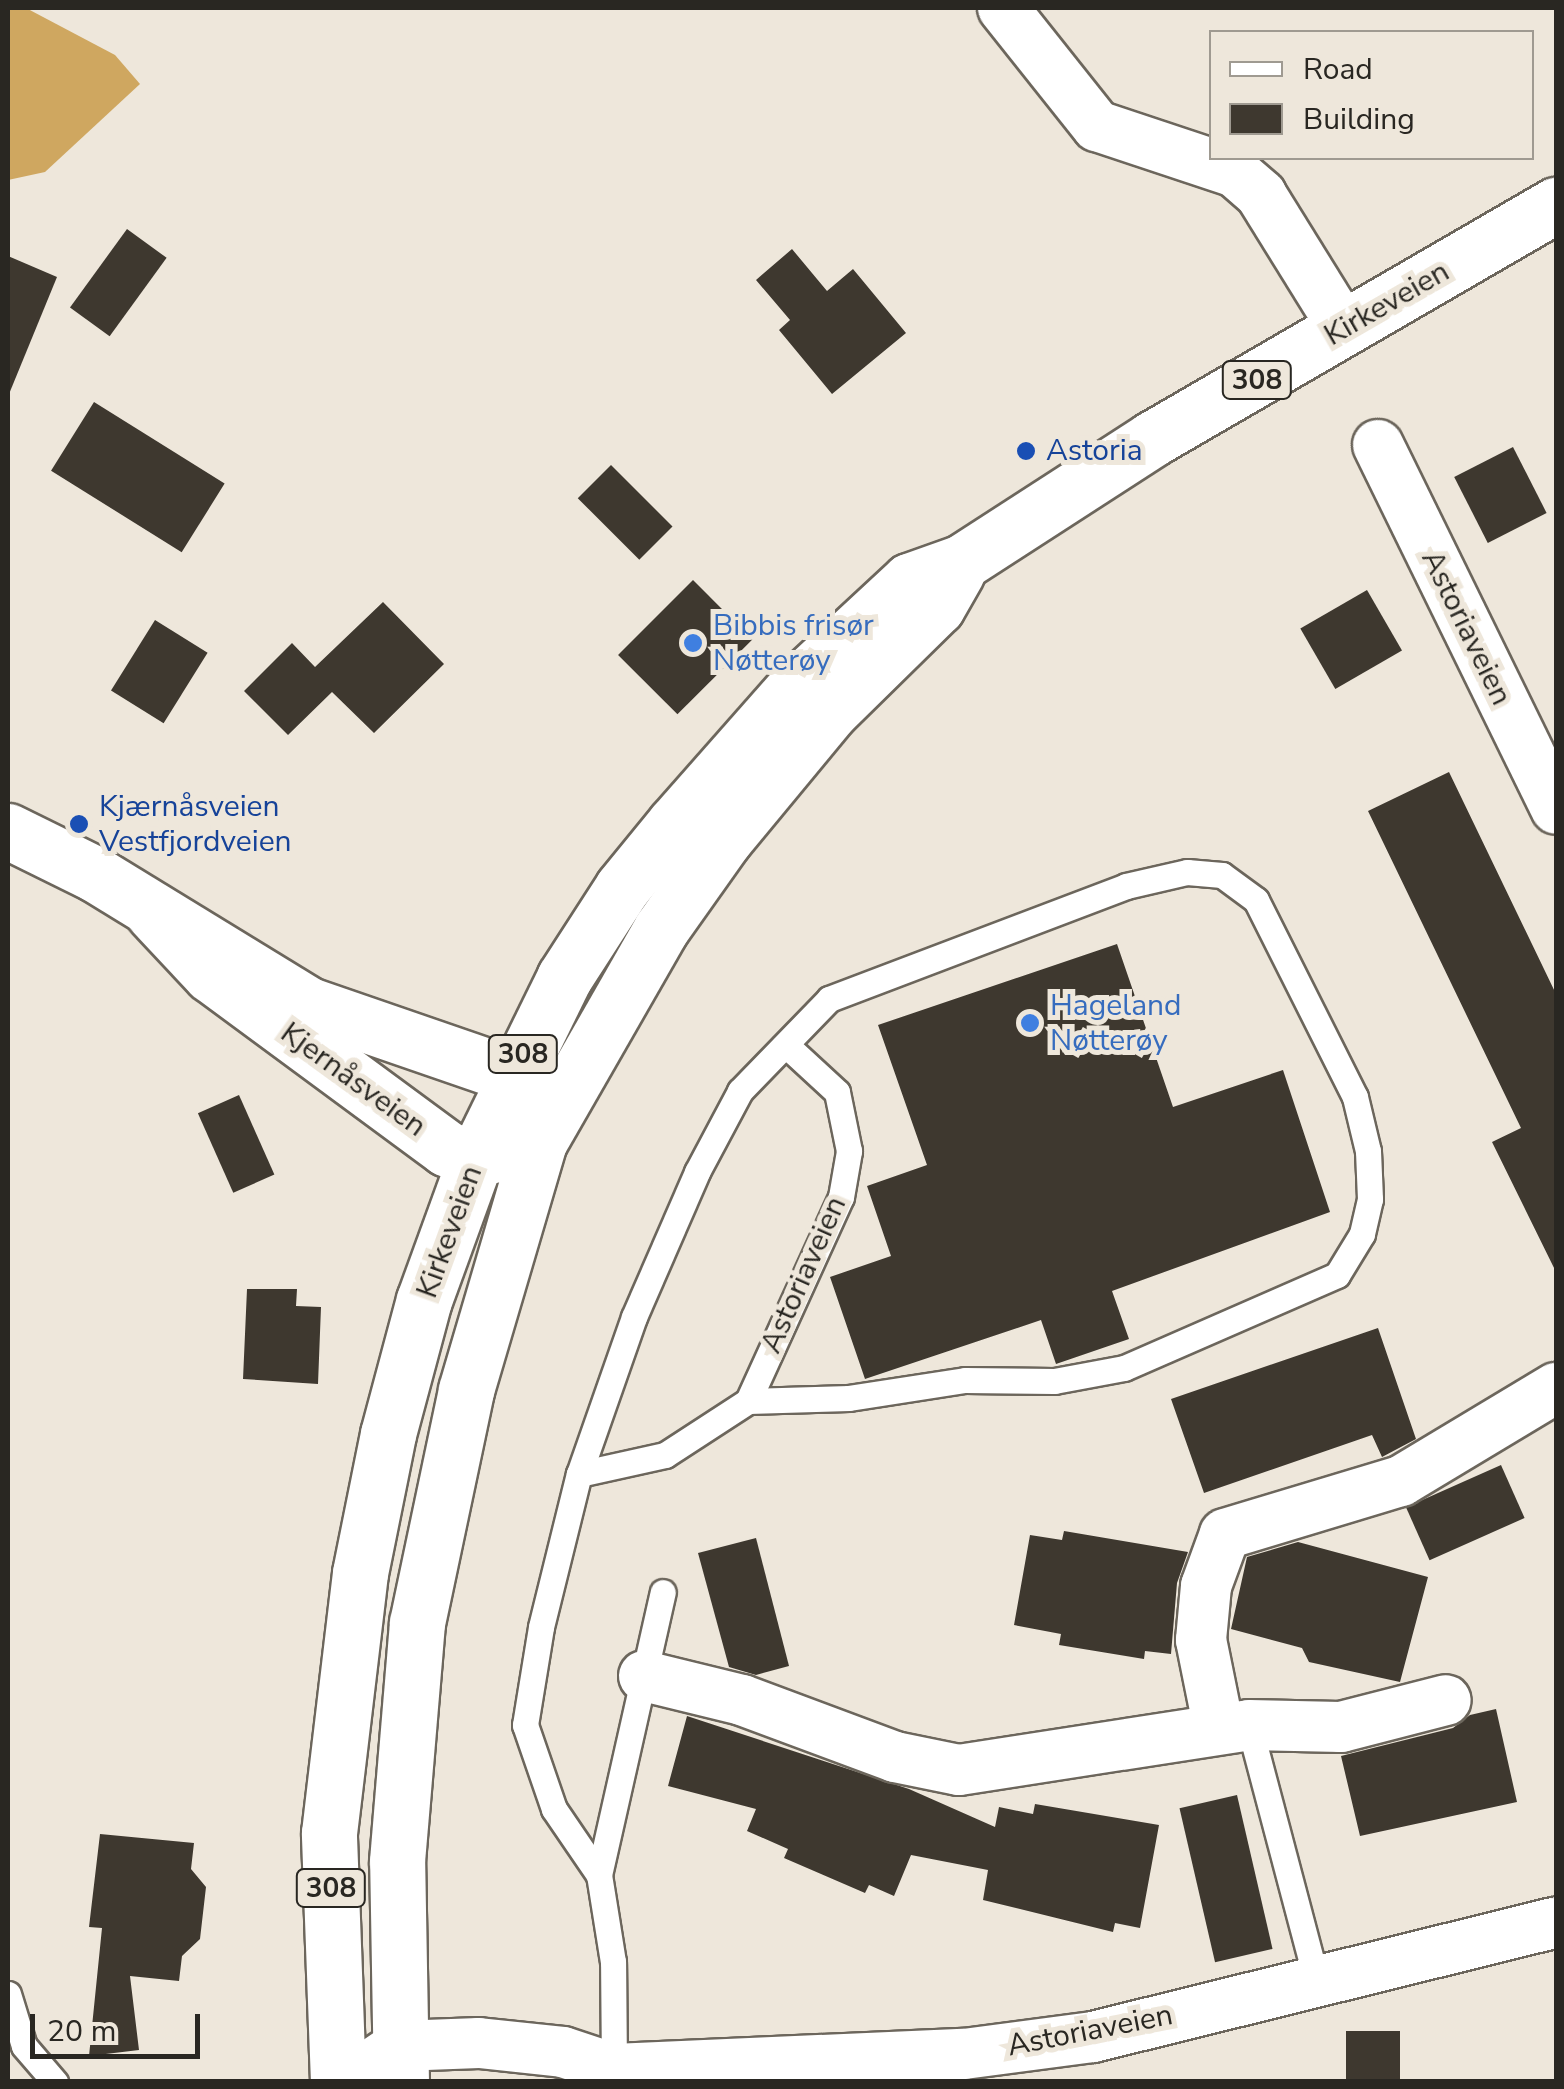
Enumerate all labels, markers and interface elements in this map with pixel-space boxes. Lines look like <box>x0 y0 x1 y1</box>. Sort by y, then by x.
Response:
legend <box>1209 30 1534 160</box>
text: Road <box>1303 49 1373 90</box>
text: Building <box>1303 99 1415 140</box>
street label: Kirkeveien <box>1318 254 1456 354</box>
road number: 308 <box>1220 357 1294 403</box>
place label: Astoria <box>1046 433 1143 469</box>
marker: Astoria <box>1015 440 1037 462</box>
street label: Astoriaveien <box>1413 545 1519 711</box>
place label: Bibbis frisør Nøtterøy <box>713 608 874 678</box>
marker: Bibbis frisør Nøtterøy <box>682 632 704 654</box>
place label: Kjærnåsveien Vestfjordveien <box>99 789 292 860</box>
marker: Kjærnåsveien Vestfjordveien <box>68 813 90 835</box>
place label: Hageland Nøtterøy <box>1050 988 1182 1058</box>
marker: Hageland Nøtterøy <box>1019 1012 1041 1034</box>
street label: Kjernåsveien <box>273 1015 433 1145</box>
road number: 308 <box>486 1031 560 1077</box>
street label: Kirkeveien <box>409 1161 491 1303</box>
street label: Astoriaveien <box>753 1191 855 1359</box>
road number: 308 <box>294 1865 368 1911</box>
scale bar <box>35 1994 205 2056</box>
street label: Astoriaveien <box>1004 1997 1176 2065</box>
text: 20 m <box>47 2011 116 2052</box>

